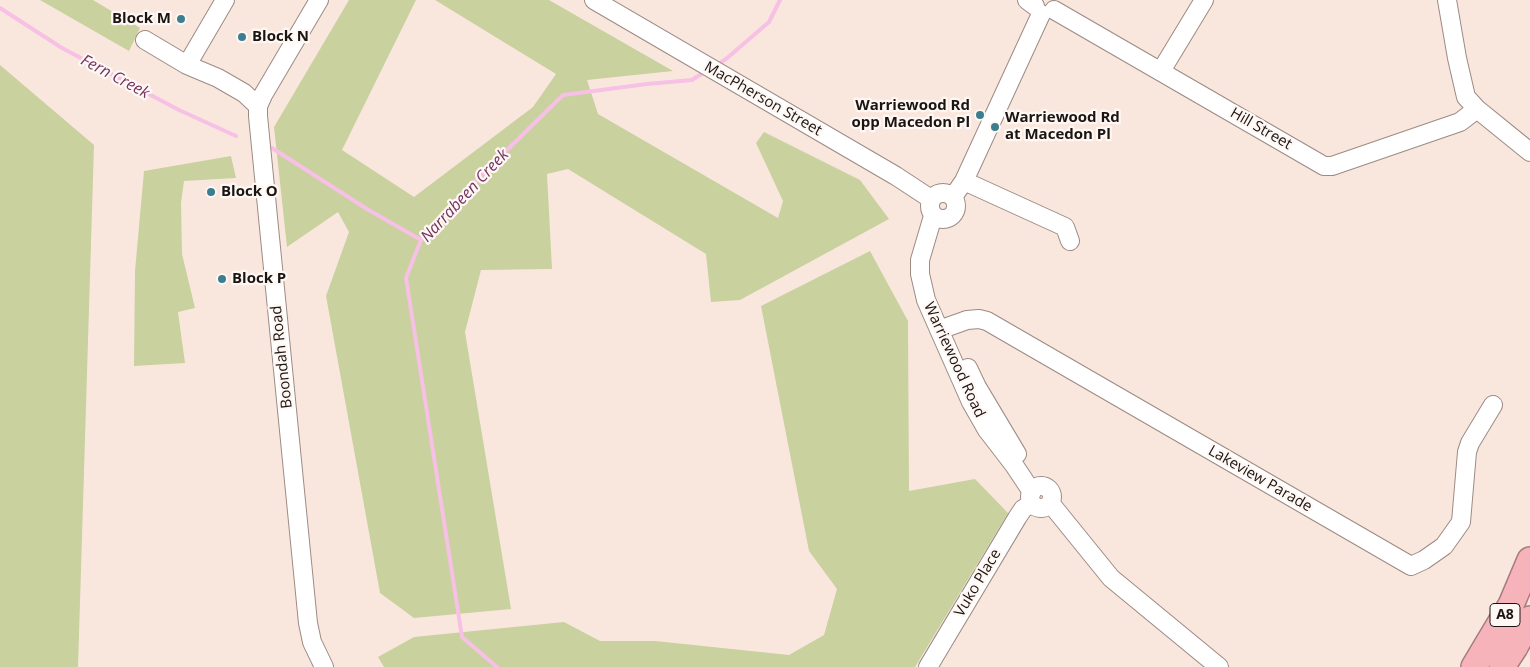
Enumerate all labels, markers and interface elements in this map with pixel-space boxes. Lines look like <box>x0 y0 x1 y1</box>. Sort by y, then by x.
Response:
place label: Block M <box>112 10 171 28</box>
marker: Block M <box>175 13 187 25</box>
place label: Block N <box>252 28 309 46</box>
marker: Block N <box>236 31 248 43</box>
water label: Fern Creek <box>77 51 153 103</box>
street label: MacPherson Street <box>701 58 825 140</box>
place label: Warriewood Rd opp Macedon Pl <box>852 97 970 132</box>
street label: Hill Street <box>1227 104 1295 154</box>
marker: Warriewood Rd opp Macedon Pl <box>974 109 986 121</box>
place label: Warriewood Rd at Macedon Pl <box>1005 109 1120 144</box>
marker: Warriewood Rd at Macedon Pl <box>989 121 1001 133</box>
water label: Narrabeen Creek <box>417 146 513 246</box>
place label: Block O <box>221 183 278 201</box>
marker: Block O <box>205 186 217 198</box>
place label: Block P <box>232 270 286 288</box>
marker: Block P <box>216 273 228 285</box>
street label: Warriewood Road <box>919 299 989 421</box>
street label: Boondah Road <box>268 305 296 409</box>
street label: Lakeview Parade <box>1205 442 1315 516</box>
street label: Vuko Place <box>951 546 1005 620</box>
road number: A8 <box>1490 604 1520 626</box>

